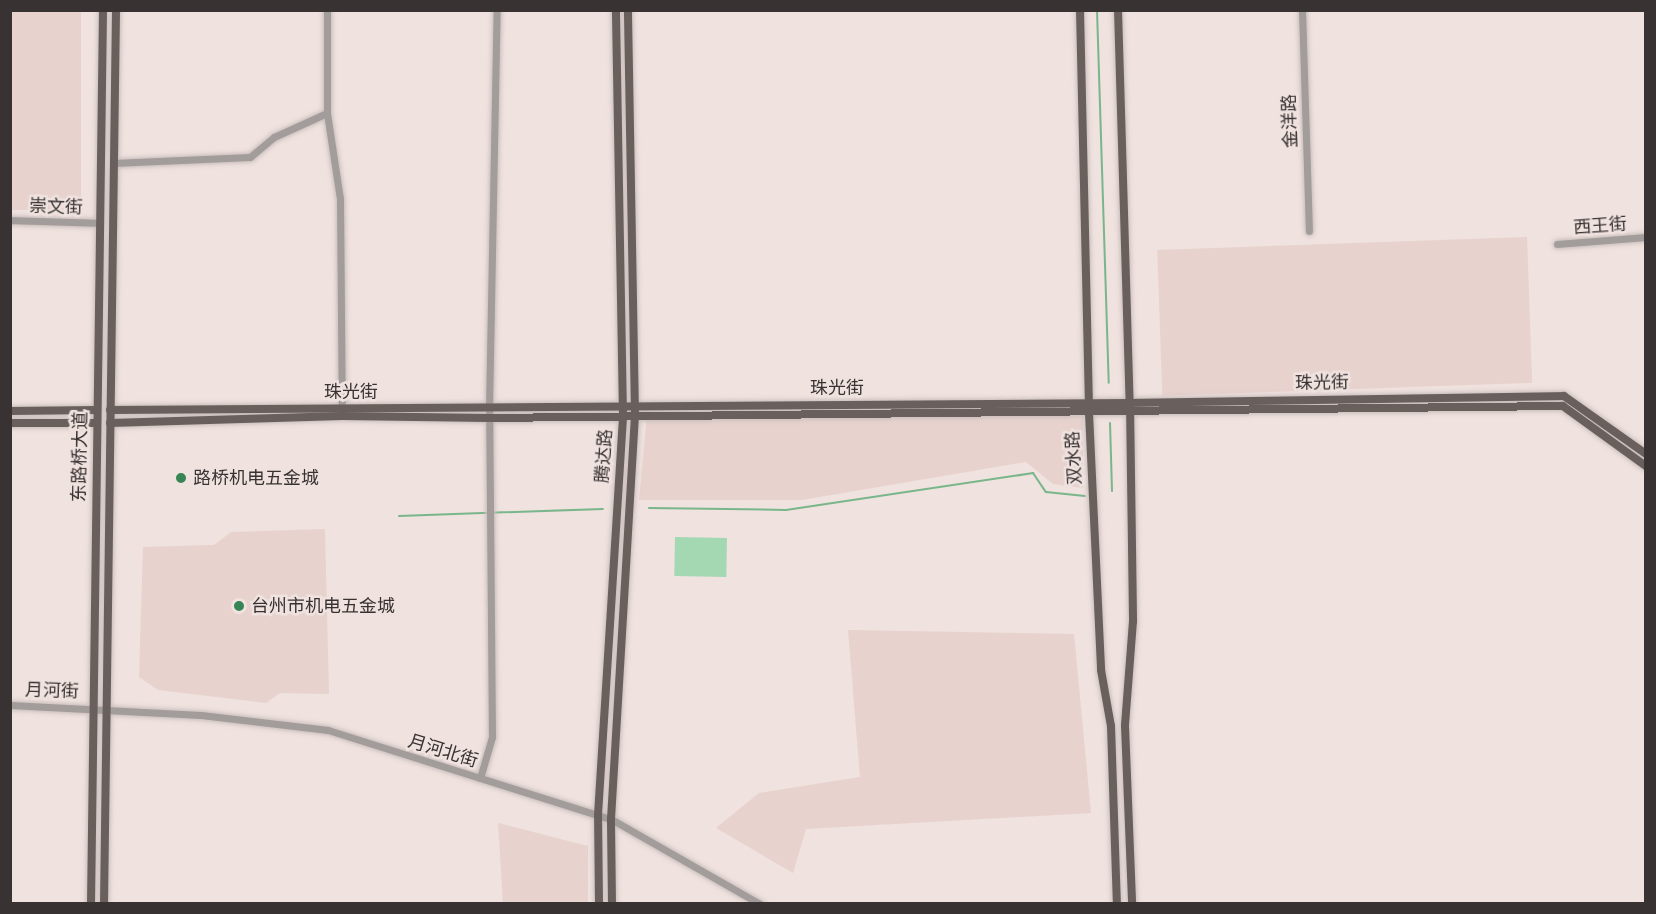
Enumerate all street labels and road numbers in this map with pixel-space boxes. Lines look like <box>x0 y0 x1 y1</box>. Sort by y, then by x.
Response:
street label: 金洋路 <box>1278 94 1302 148</box>
street label: 崇文街 <box>29 195 83 219</box>
street label: 西王街 <box>1572 213 1628 239</box>
street label: 珠光街 <box>1295 372 1349 394</box>
street label: 珠光街 <box>810 377 864 399</box>
street label: 珠光街 <box>324 381 378 403</box>
street label: 东路桥大道 <box>68 412 92 502</box>
street label: 腾达路 <box>591 428 617 484</box>
street label: 双水路 <box>1062 430 1086 486</box>
street label: 月河街 <box>25 679 79 703</box>
street label: 月河北街 <box>405 730 481 772</box>

